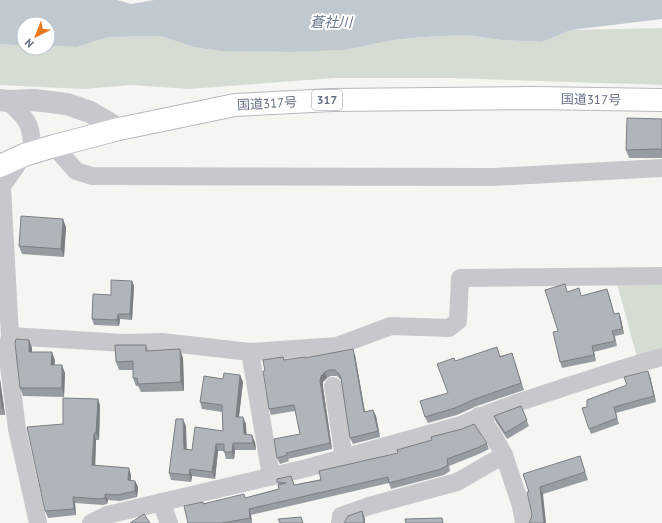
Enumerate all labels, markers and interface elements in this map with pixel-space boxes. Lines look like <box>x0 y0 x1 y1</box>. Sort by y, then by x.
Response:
water label: 蒼社川 <box>310 13 354 31</box>
north arrow <box>16 16 56 56</box>
text: N <box>22 36 37 51</box>
road number: 317 <box>312 90 342 110</box>
street label: 国道317号 <box>561 90 621 109</box>
street label: 国道317号 <box>236 93 298 114</box>

